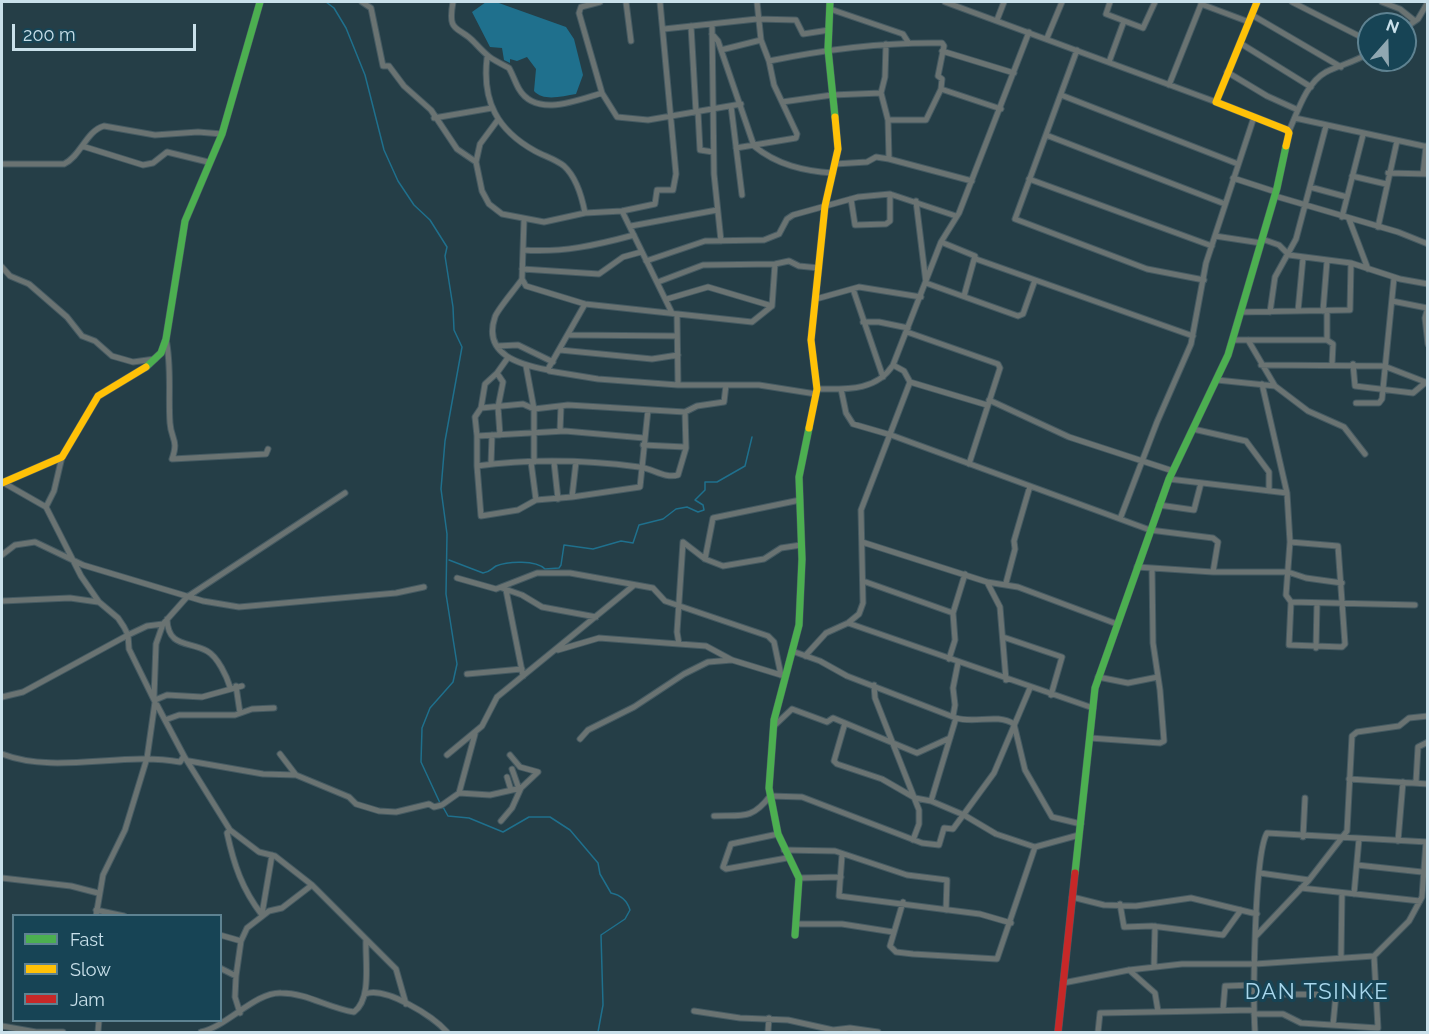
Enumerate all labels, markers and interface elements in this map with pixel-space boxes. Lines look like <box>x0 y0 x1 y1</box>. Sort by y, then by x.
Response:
scale bar <box>15 12 200 50</box>
north arrow <box>1357 12 1417 72</box>
text: N <box>1384 15 1402 38</box>
text: 200 m <box>23 24 76 45</box>
legend <box>12 914 222 1022</box>
text: Fast <box>70 929 104 950</box>
text: Slow <box>70 959 111 980</box>
district label: DAN TSINKE <box>1245 979 1389 1005</box>
text: Jam <box>70 989 105 1010</box>

